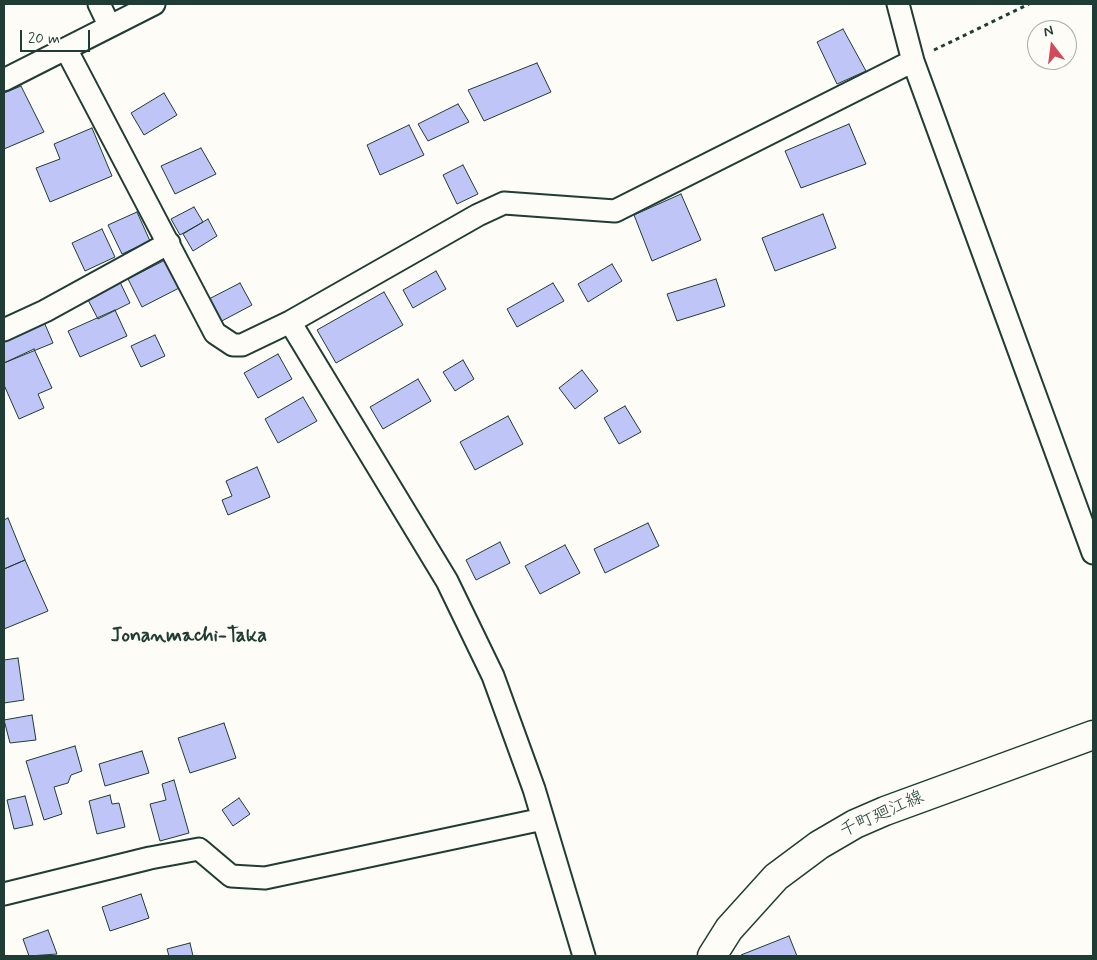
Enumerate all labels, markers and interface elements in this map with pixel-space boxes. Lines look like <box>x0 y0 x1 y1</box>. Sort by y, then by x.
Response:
scale bar <box>22 20 92 52</box>
north arrow <box>1027 20 1077 70</box>
text: N <box>1042 22 1055 41</box>
text: 20 m <box>28 29 60 49</box>
district label: Jonanmachi-Taka <box>111 625 267 649</box>
street label: 千町廻江線 <box>836 787 928 843</box>

